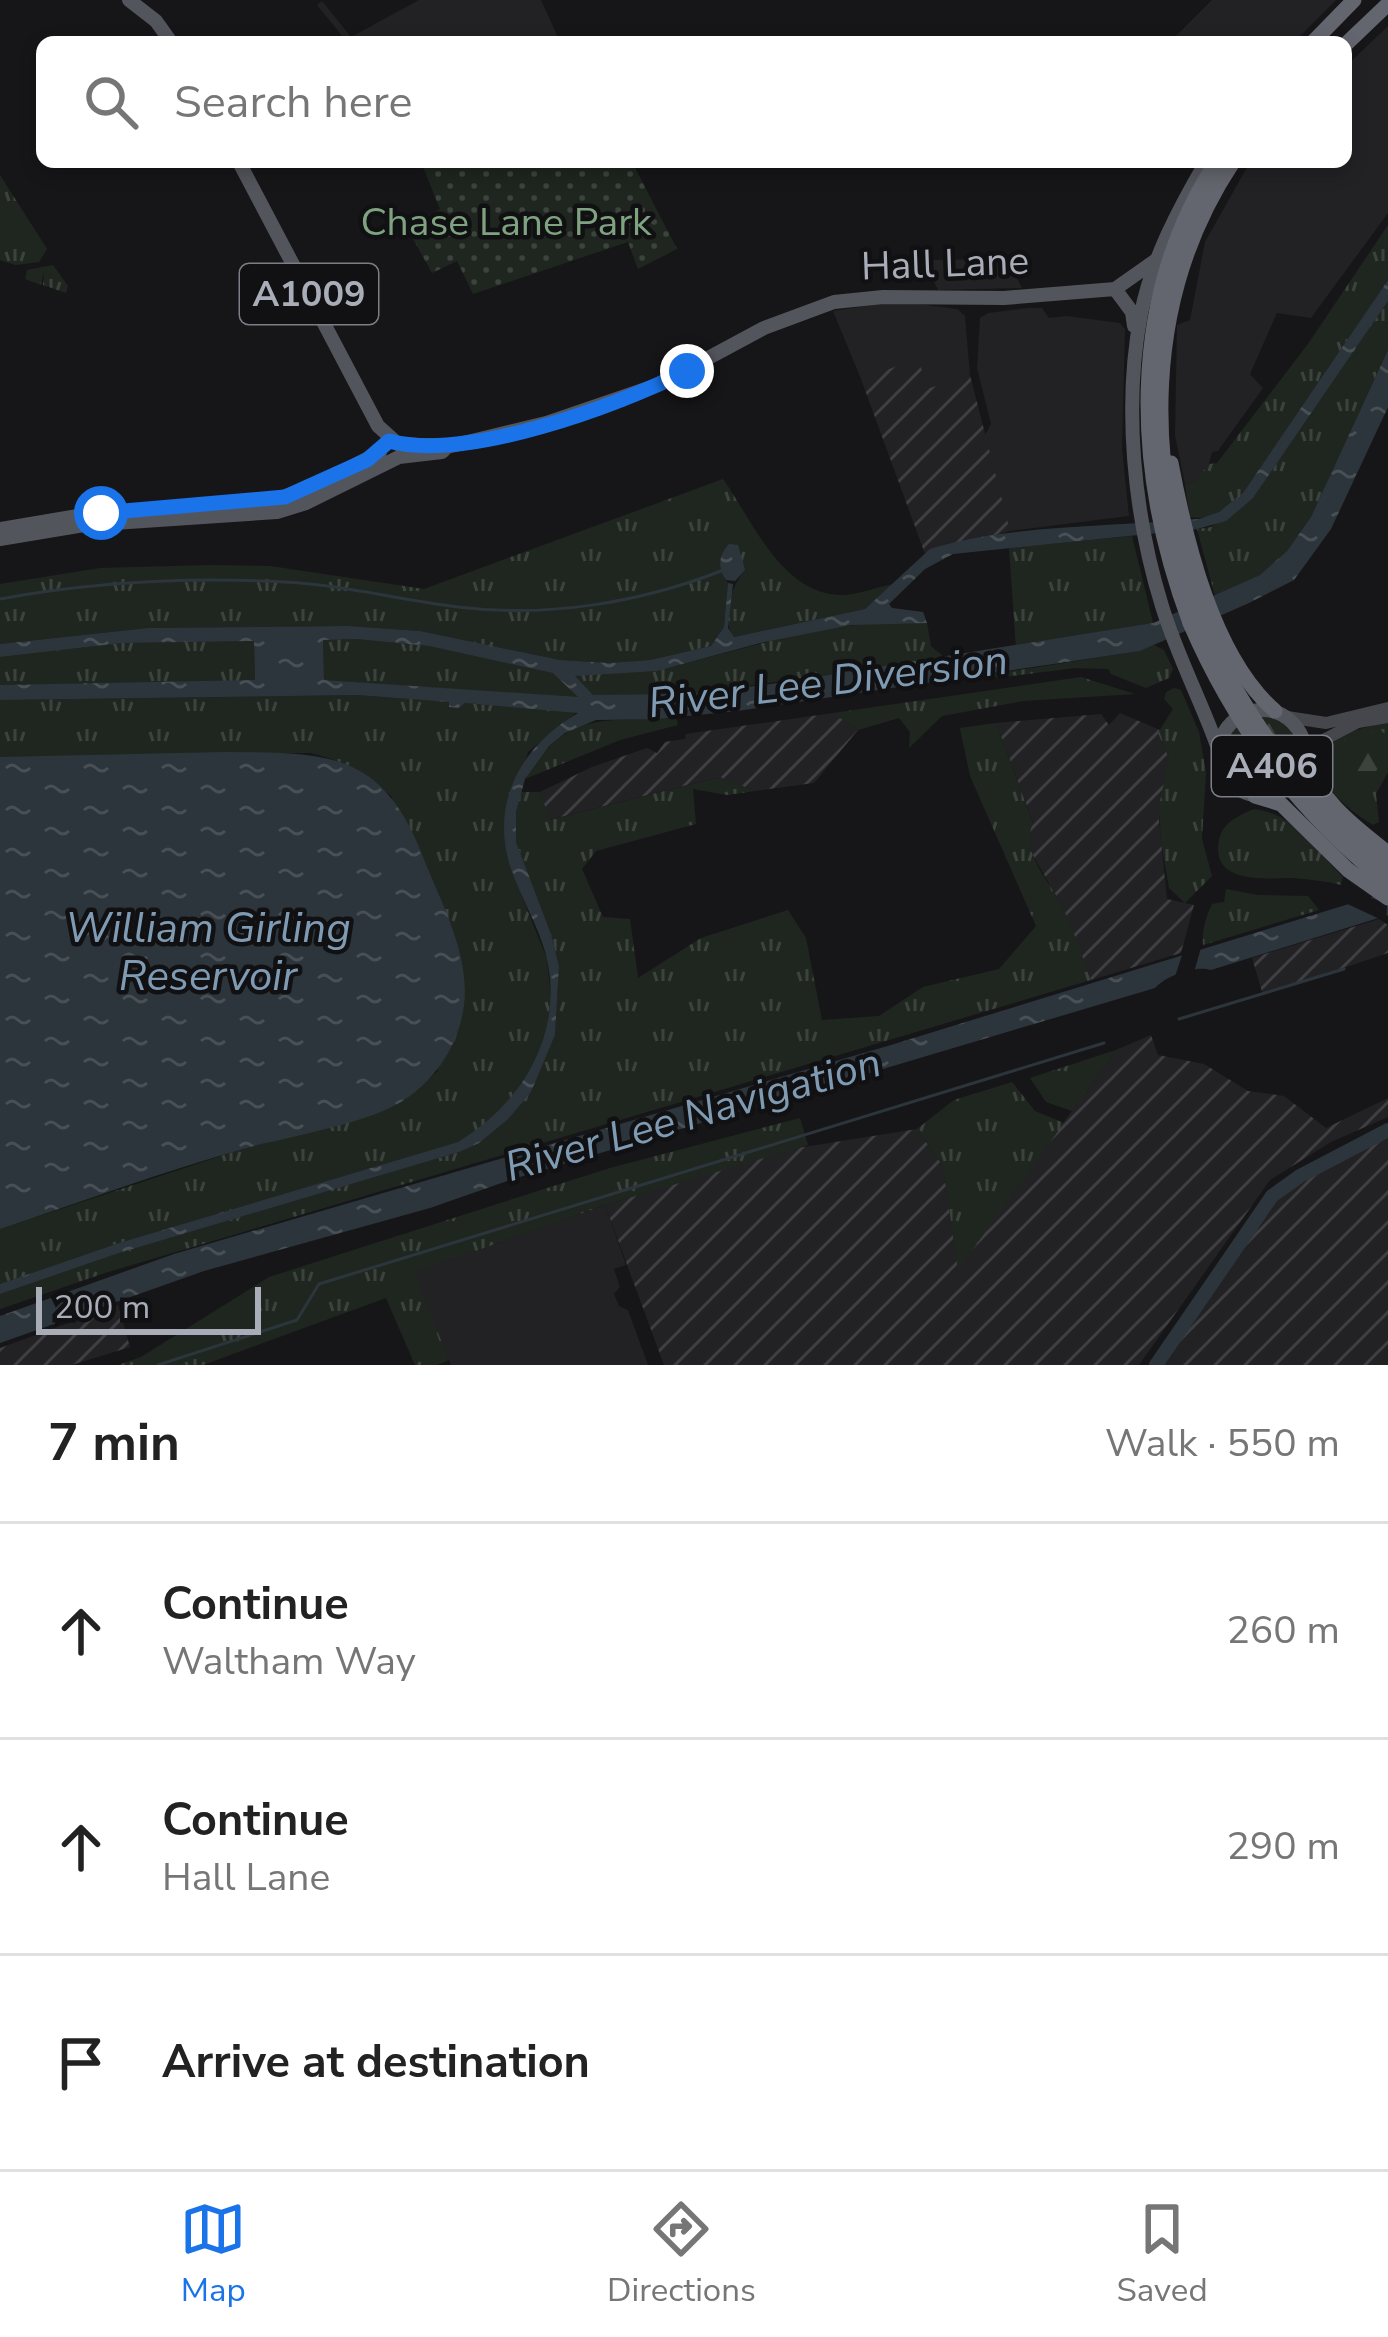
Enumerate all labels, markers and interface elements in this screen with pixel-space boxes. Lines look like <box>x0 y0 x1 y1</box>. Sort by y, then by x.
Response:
search box <box>36 36 1352 168</box>
icon: search <box>78 69 144 135</box>
text: Search here <box>174 72 413 133</box>
park label: Chase Lane Park <box>360 196 652 249</box>
street label: Hall Lane <box>860 235 1030 293</box>
road number: A1009 <box>240 264 378 324</box>
route end <box>660 344 714 398</box>
route start <box>74 486 128 540</box>
water label: River Lee Diversion <box>645 632 1011 732</box>
road number: A406 <box>1212 736 1332 796</box>
water label: William Girling Reservoir <box>65 900 351 1005</box>
water label: River Lee Navigation <box>498 1034 888 1196</box>
scale bar <box>36 1281 261 1334</box>
text: 200 m <box>54 1285 150 1330</box>
text: 7 min <box>48 1408 180 1478</box>
text: Walk · 550 m <box>1105 1417 1340 1470</box>
text: Continue <box>162 1574 349 1635</box>
icon: ahead <box>48 1598 114 1664</box>
text: 260 m <box>1226 1604 1340 1657</box>
text: Waltham Way <box>162 1635 416 1688</box>
text: Continue <box>162 1790 349 1851</box>
icon: ahead <box>48 1814 114 1880</box>
text: 290 m <box>1226 1820 1340 1873</box>
text: Hall Lane <box>162 1851 330 1904</box>
icon: arrive <box>48 2030 114 2096</box>
text: Arrive at destination <box>162 2032 590 2093</box>
tab: Map <box>180 2196 246 2313</box>
tab: Directions <box>607 2196 756 2313</box>
tab: Saved <box>1116 2196 1208 2313</box>

